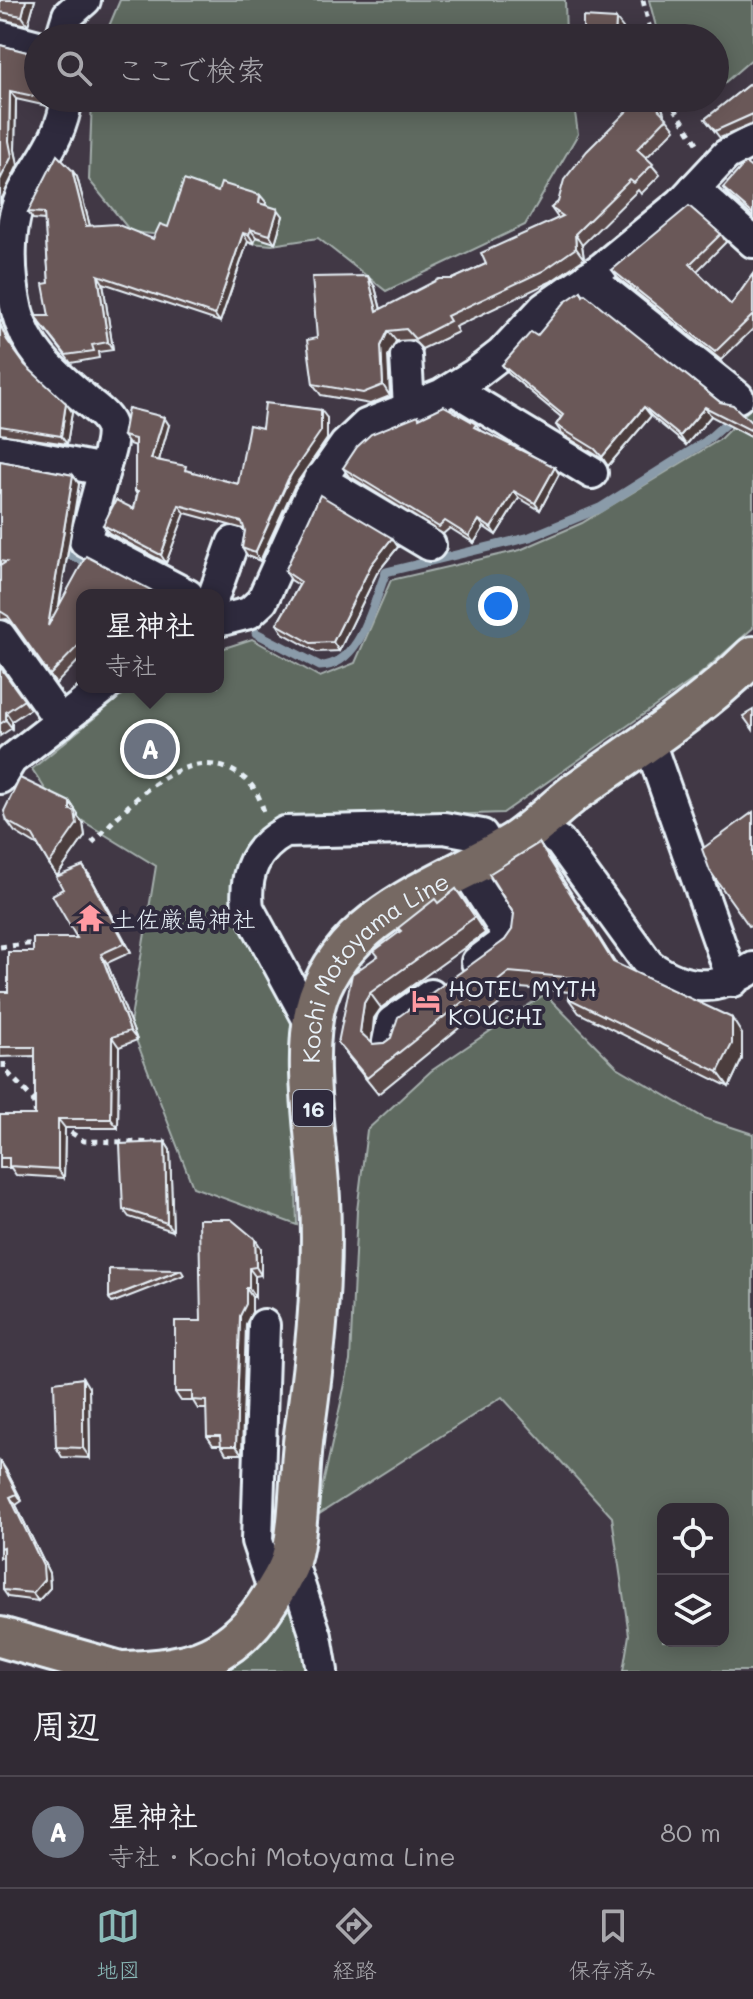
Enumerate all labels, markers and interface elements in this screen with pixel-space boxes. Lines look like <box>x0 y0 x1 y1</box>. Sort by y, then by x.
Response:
search box <box>24 24 729 112</box>
icon: search <box>52 46 96 90</box>
text: ここで検索 <box>116 49 266 89</box>
your location <box>478 586 518 626</box>
popup <box>76 589 224 693</box>
text: 星神社 <box>105 604 195 644</box>
text: 寺社 <box>105 648 157 682</box>
pin: A <box>124 719 176 779</box>
street label: Kochi Motoyama Line <box>294 864 454 1063</box>
temple icon: 土佐厳島神社 <box>75 903 105 933</box>
place label: 土佐厳島神社 <box>112 903 256 934</box>
place label: HOTEL MYTH KOUCHI <box>448 972 597 1031</box>
hotel icon: HOTEL MYTH KOUCHI <box>411 986 441 1016</box>
road number: 16 <box>293 1090 333 1126</box>
map controls <box>657 1503 729 1647</box>
button: locate <box>657 1503 729 1575</box>
button: layers <box>657 1575 729 1647</box>
text: 周辺 <box>32 1702 100 1747</box>
text: 星神社 <box>108 1795 198 1835</box>
text: A <box>49 1815 67 1849</box>
text: 80 m <box>660 1815 721 1849</box>
text: 寺社 · Kochi Motoyama Line <box>108 1839 456 1873</box>
tab: 地図 <box>96 1904 140 1984</box>
tab: 経路 <box>332 1904 377 1984</box>
tab: 保存済み <box>569 1904 657 1984</box>

